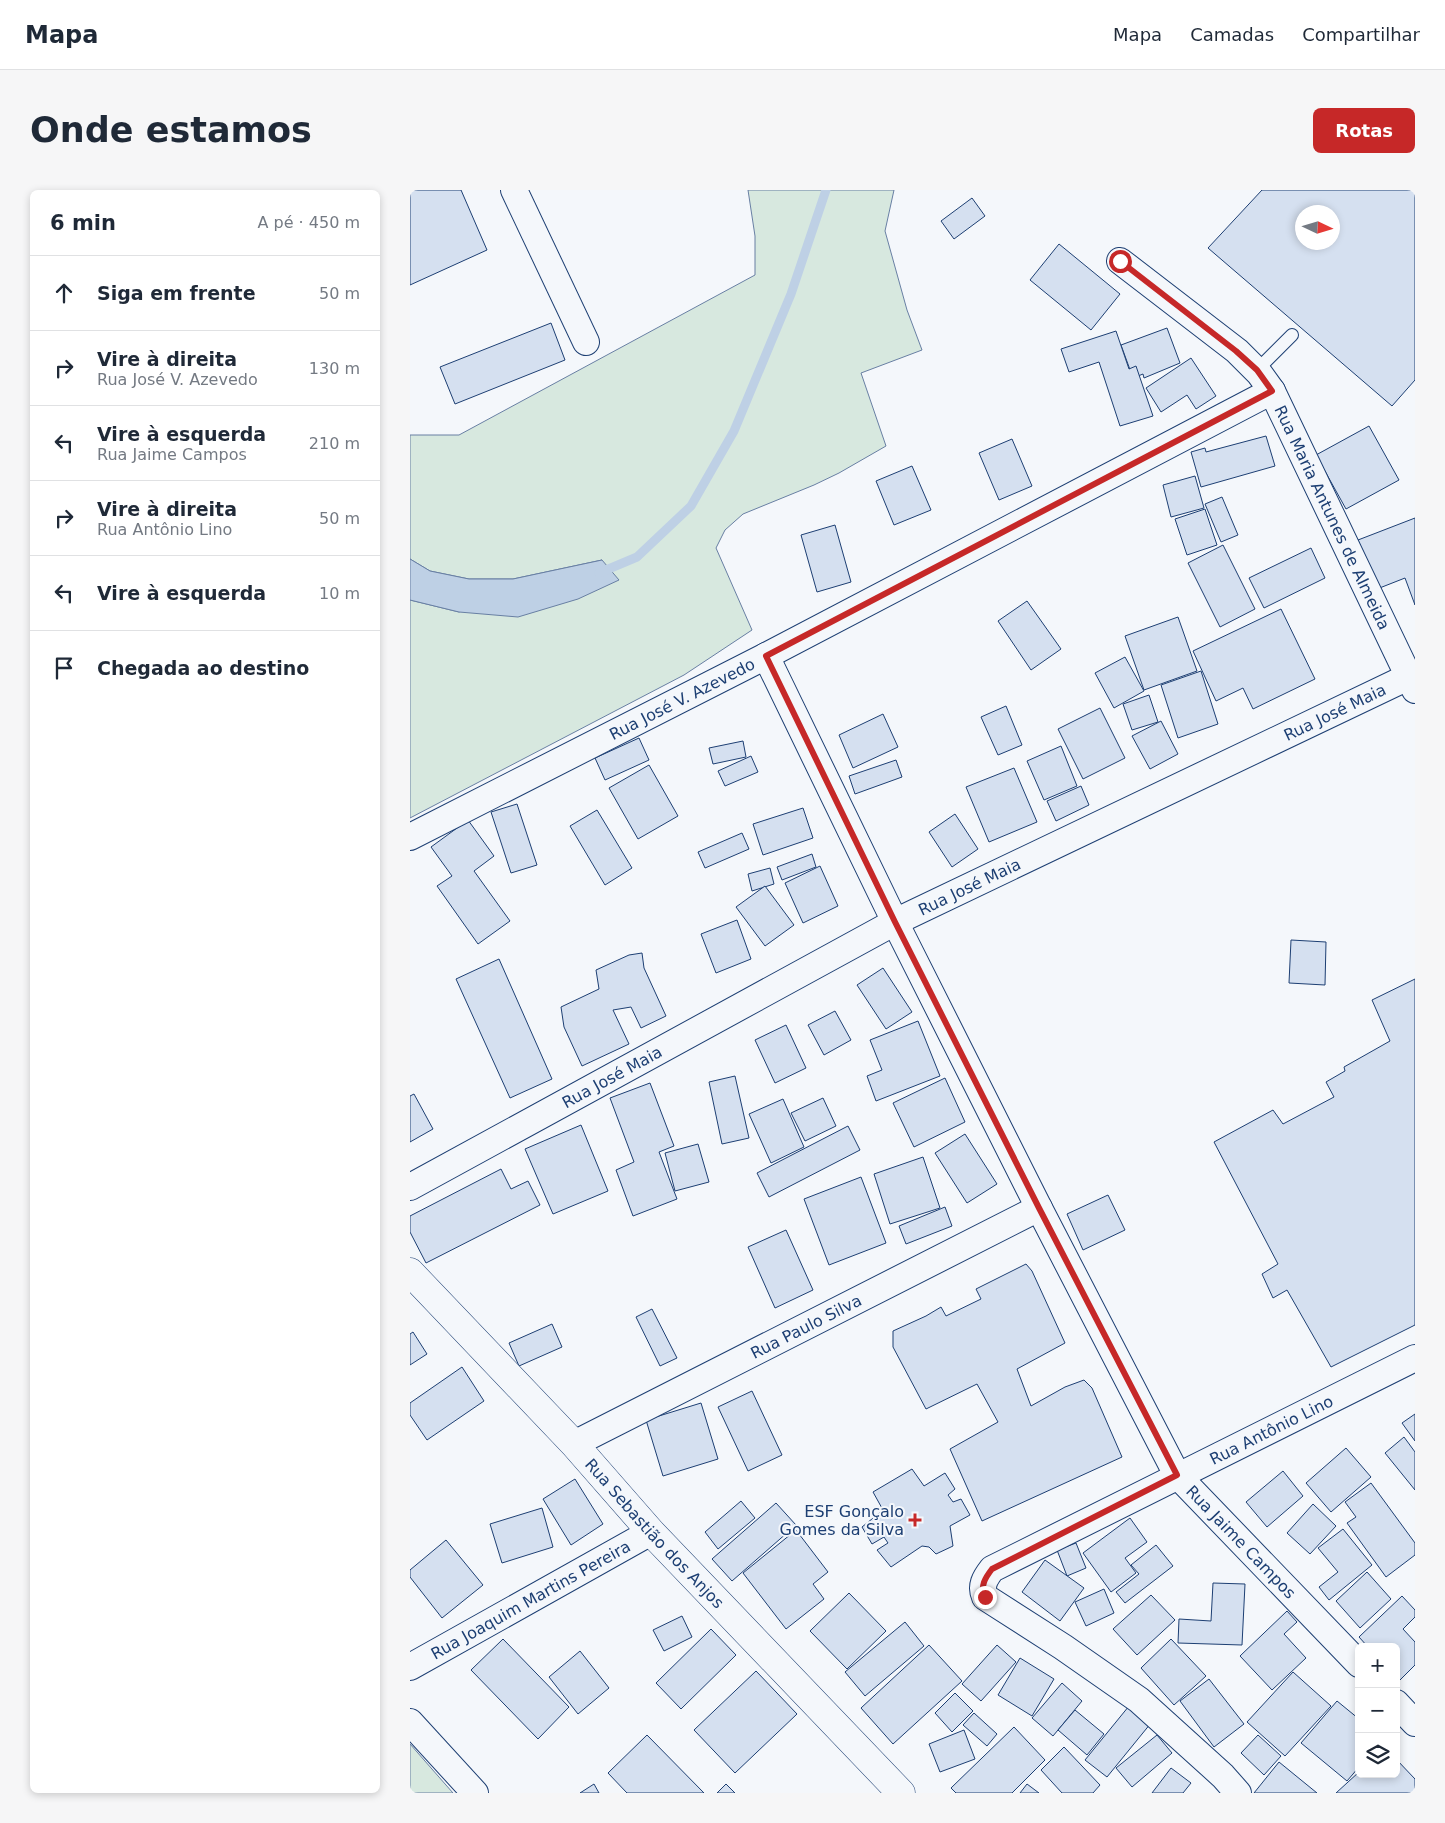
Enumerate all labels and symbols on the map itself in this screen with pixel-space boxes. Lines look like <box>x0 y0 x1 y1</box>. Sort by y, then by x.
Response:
north arrow <box>1295 205 1340 250</box>
route start <box>1109 250 1132 273</box>
street label: Rua Maria Antunes de Almeida <box>1271 402 1394 633</box>
street label: Rua José V. Azevedo <box>606 654 758 744</box>
street label: Rua José Maia <box>1281 679 1389 745</box>
street label: Rua José Maia <box>915 854 1024 919</box>
street label: Rua José Maia <box>559 1042 665 1112</box>
street label: Rua Paulo Silva <box>747 1290 865 1362</box>
street label: Rua Antônio Lino <box>1206 1391 1336 1468</box>
street label: Rua Sebastião dos Anjos <box>581 1454 728 1612</box>
street label: Rua Jaime Campos <box>1182 1481 1300 1602</box>
place label: ESF Gonçalo Gomes da Silva <box>780 1502 904 1539</box>
marker: ESF Gonçalo Gomes da Silva <box>908 1513 922 1527</box>
street label: Rua Joaquim Martins Pereira <box>427 1536 633 1663</box>
route end <box>974 1586 997 1609</box>

